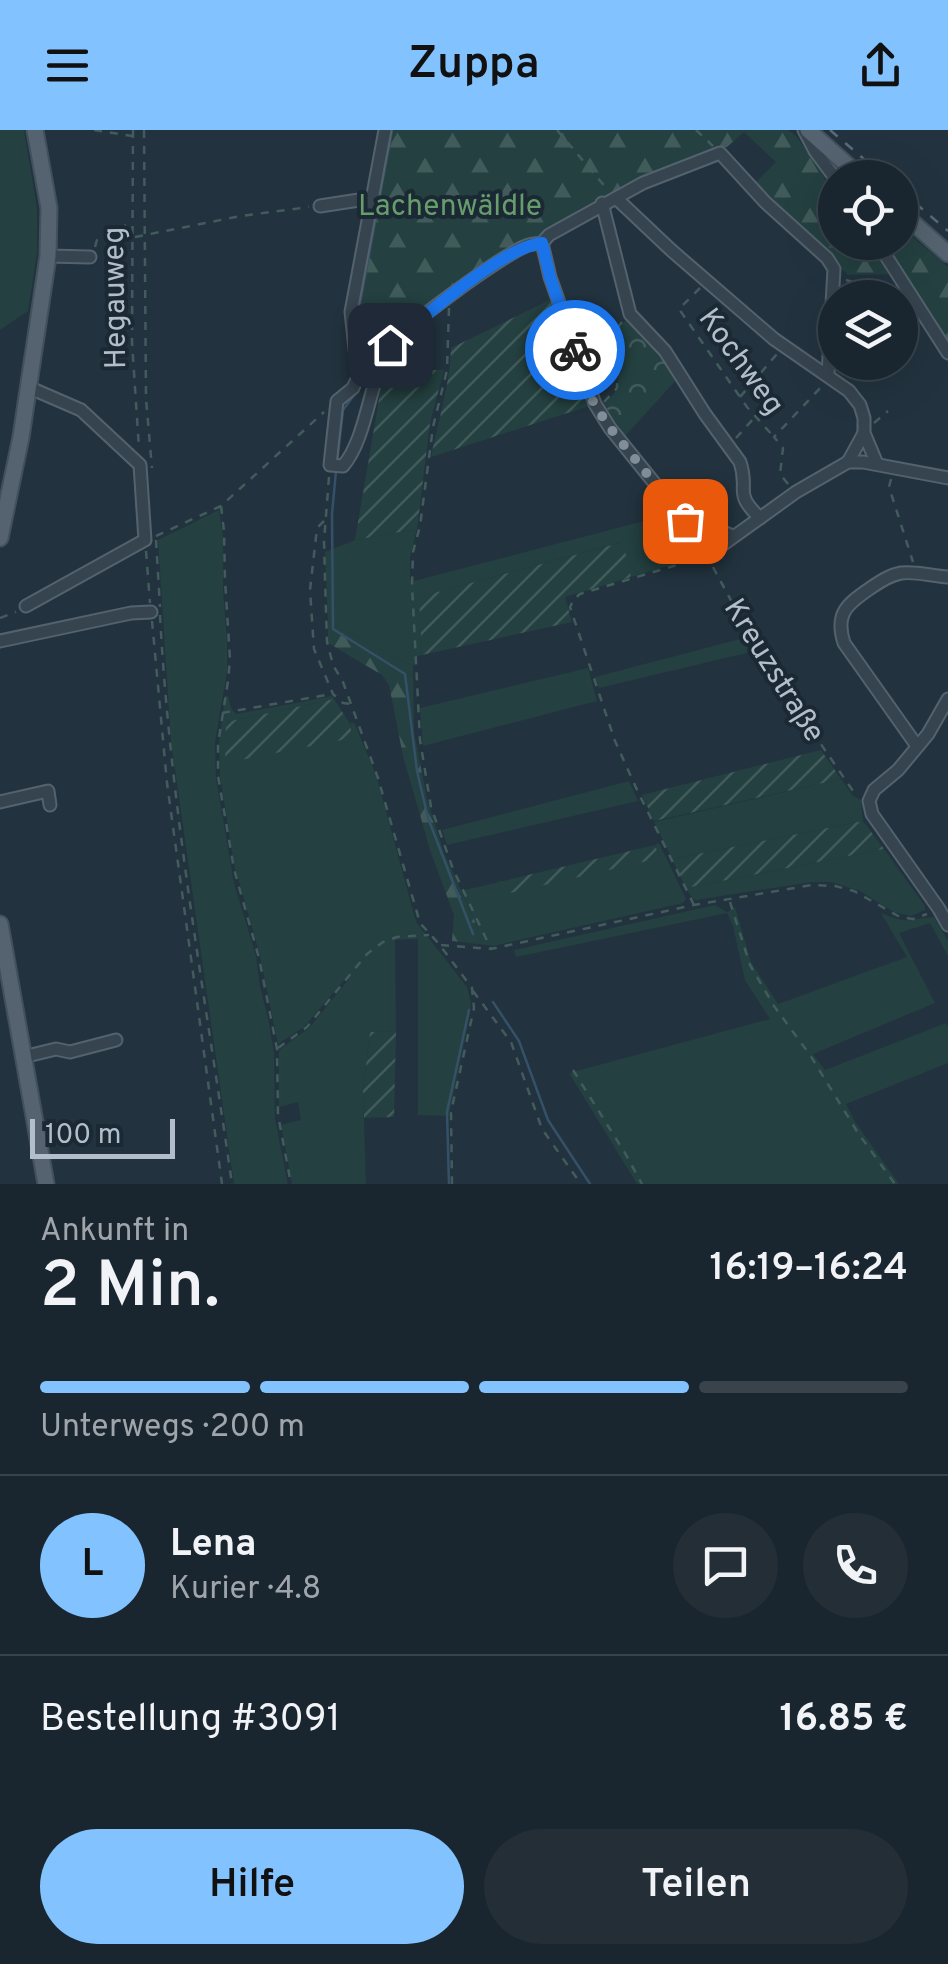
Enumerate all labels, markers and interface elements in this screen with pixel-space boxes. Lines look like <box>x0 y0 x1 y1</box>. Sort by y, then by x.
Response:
text: Zuppa <box>408 37 540 94</box>
icon: menu <box>40 38 95 93</box>
icon: share <box>853 38 908 93</box>
map controls <box>818 160 918 380</box>
button: locate <box>818 160 918 260</box>
park label: Lachenwäldle <box>358 189 542 226</box>
street label: Hegauweg <box>97 227 136 369</box>
button: layers <box>818 280 918 380</box>
courier <box>525 300 625 400</box>
street label: Kochweg <box>689 302 791 423</box>
pin <box>348 303 433 388</box>
icon: home <box>363 318 418 373</box>
icon: bike <box>548 323 603 378</box>
pin <box>643 479 728 564</box>
icon: bag <box>658 494 713 549</box>
street label: Kreuzstraße <box>714 593 832 750</box>
scale bar <box>30 1114 175 1158</box>
text: 100 m <box>45 1118 121 1154</box>
text: Ankunft in <box>40 1212 189 1252</box>
text: 16:19–16:24 <box>710 1245 908 1294</box>
text: 2 Min. <box>40 1248 220 1330</box>
text: Unterwegs · 200 m <box>40 1408 305 1448</box>
button: chat <box>673 1513 778 1618</box>
button: phone <box>803 1513 908 1618</box>
text: Lena <box>170 1521 257 1570</box>
text: L <box>82 1541 103 1590</box>
text: Kurier · 4.8 <box>170 1570 321 1610</box>
text: Bestellung #3091 <box>40 1696 341 1745</box>
text: 16.85 € <box>779 1696 908 1745</box>
button: Hilfe <box>40 1829 464 1944</box>
button: Teilen <box>484 1829 908 1944</box>

